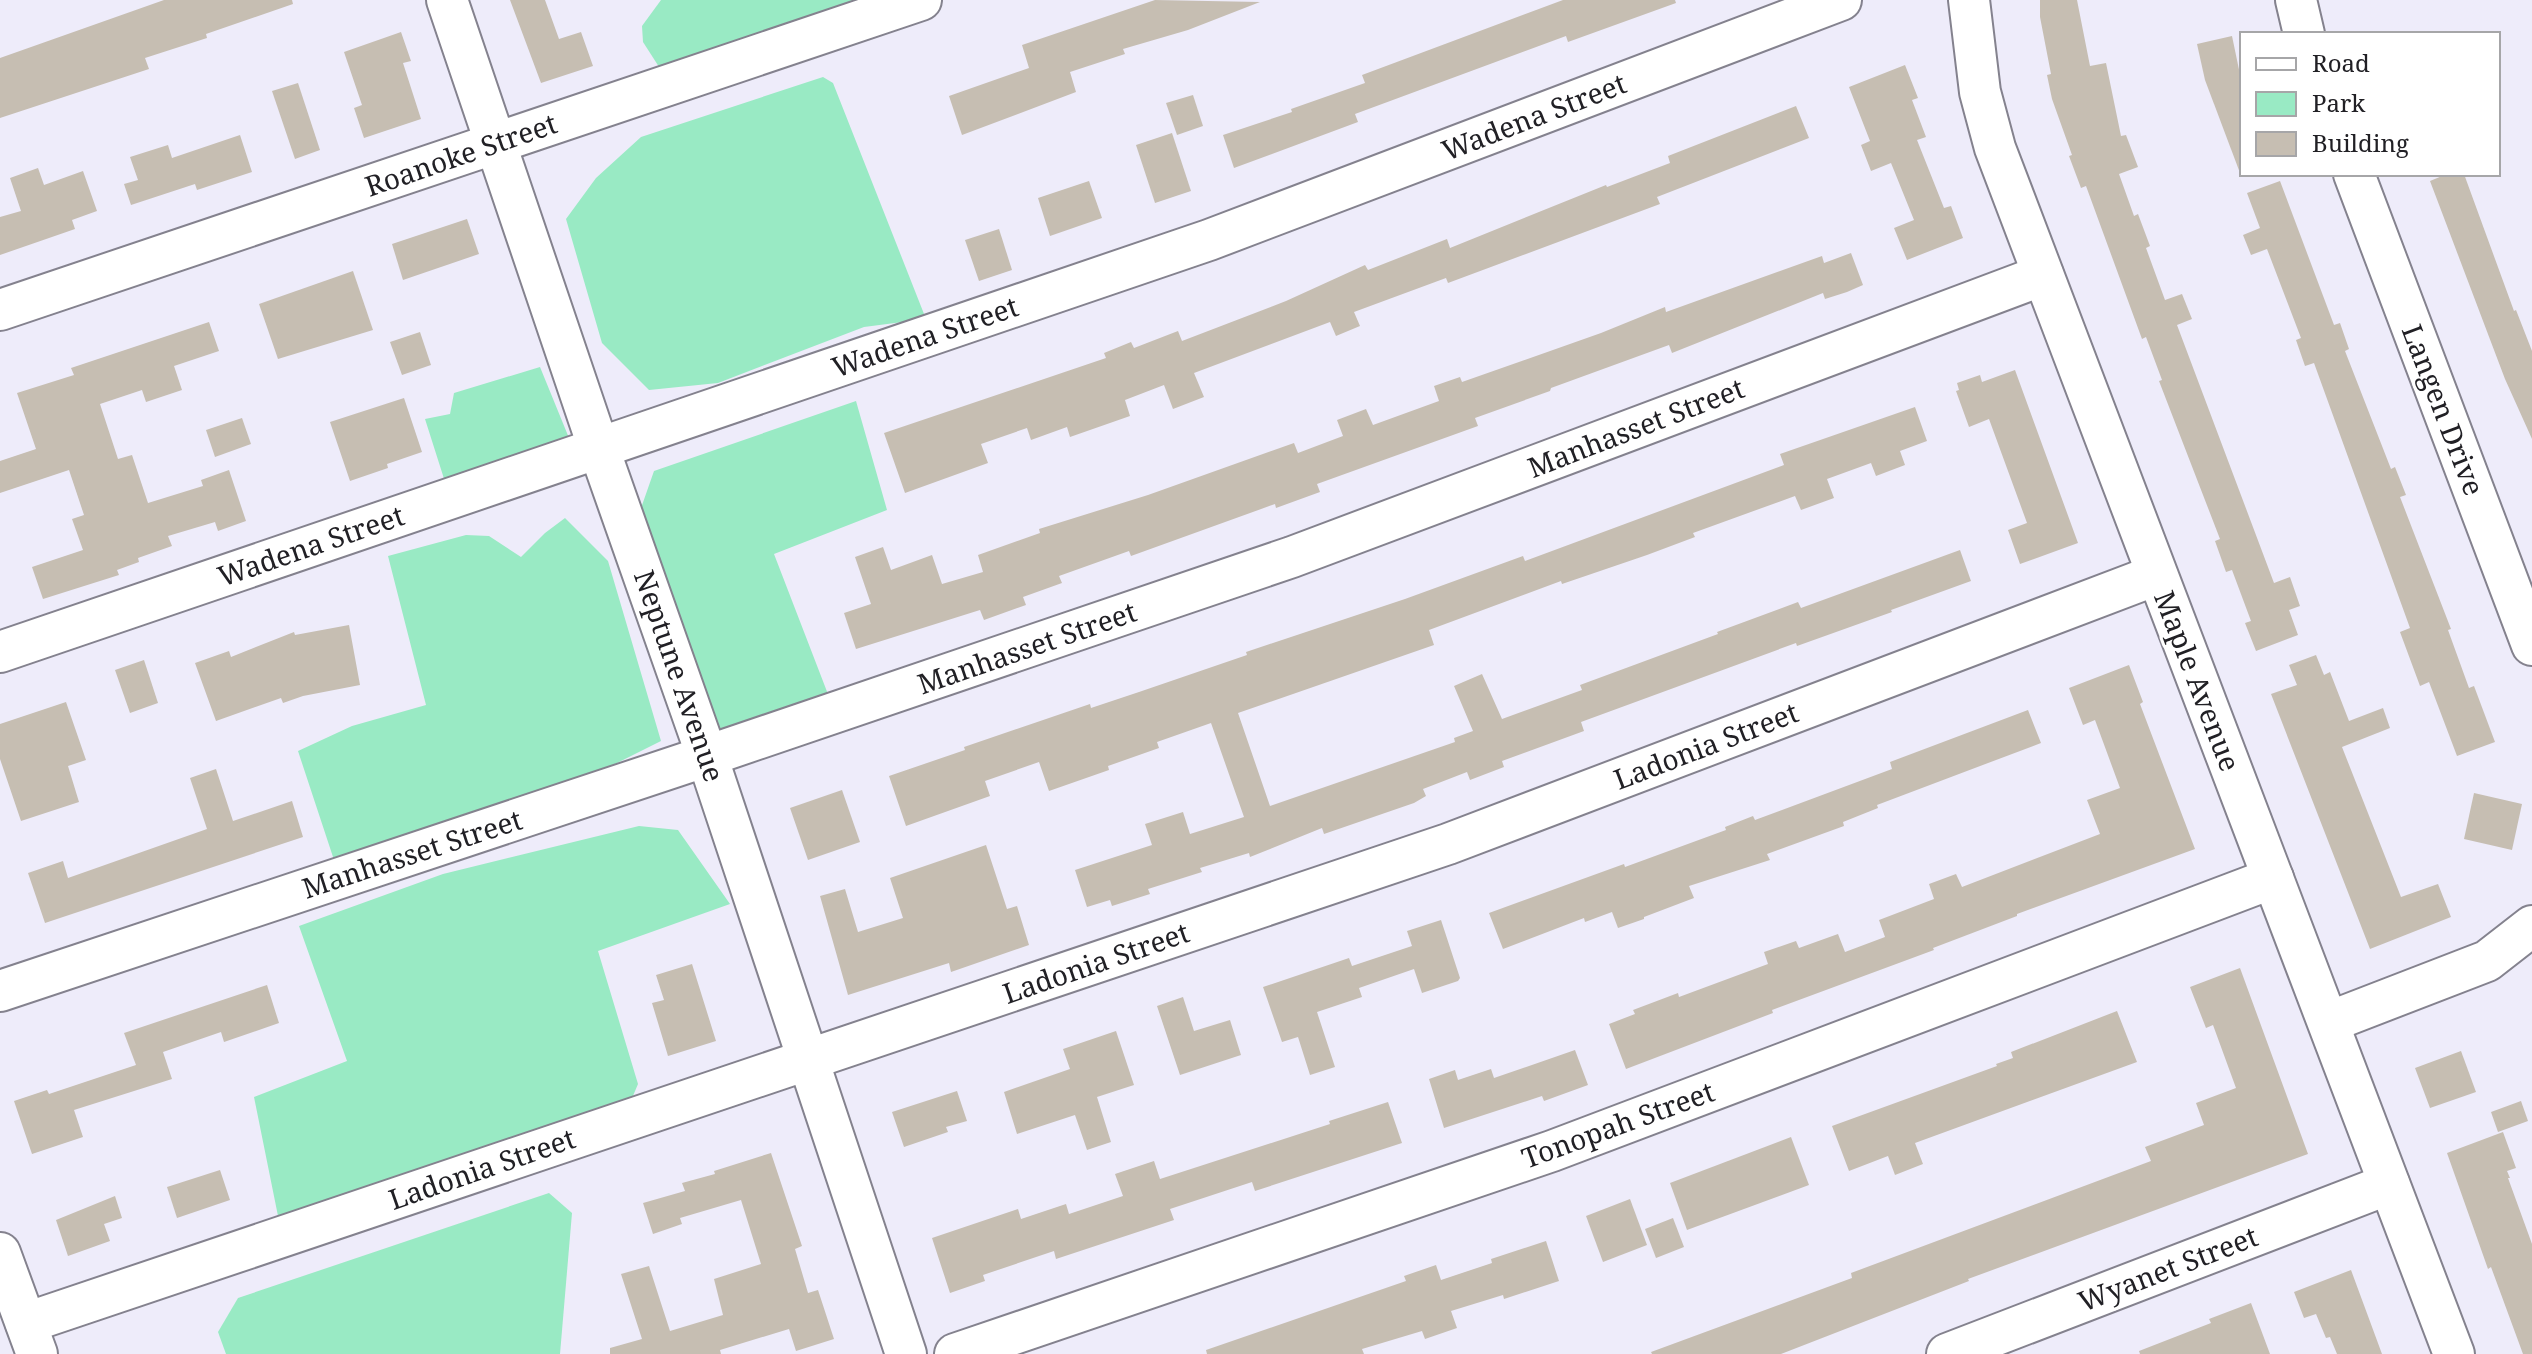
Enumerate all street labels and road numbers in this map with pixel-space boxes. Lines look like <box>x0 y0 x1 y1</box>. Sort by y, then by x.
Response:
street label: Wadena Street <box>1436 63 1631 169</box>
street label: Roanoke Street <box>360 103 562 205</box>
street label: Wadena Street <box>827 286 1023 386</box>
street label: Langen Drive <box>2394 319 2494 501</box>
street label: Manhasset Street <box>1522 368 1750 486</box>
street label: Wadena Street <box>213 495 409 595</box>
street label: Neptune Avenue <box>626 565 734 787</box>
street label: Maple Avenue <box>2146 585 2250 776</box>
street label: Manhasset Street <box>912 592 1141 702</box>
street label: Ladonia Street <box>1608 692 1803 798</box>
street label: Manhasset Street <box>297 800 527 907</box>
street label: Ladonia Street <box>997 912 1194 1012</box>
street label: Tonopah Street <box>1516 1072 1719 1177</box>
street label: Ladonia Street <box>383 1118 580 1218</box>
street label: Wyanet Street <box>2073 1216 2263 1320</box>

